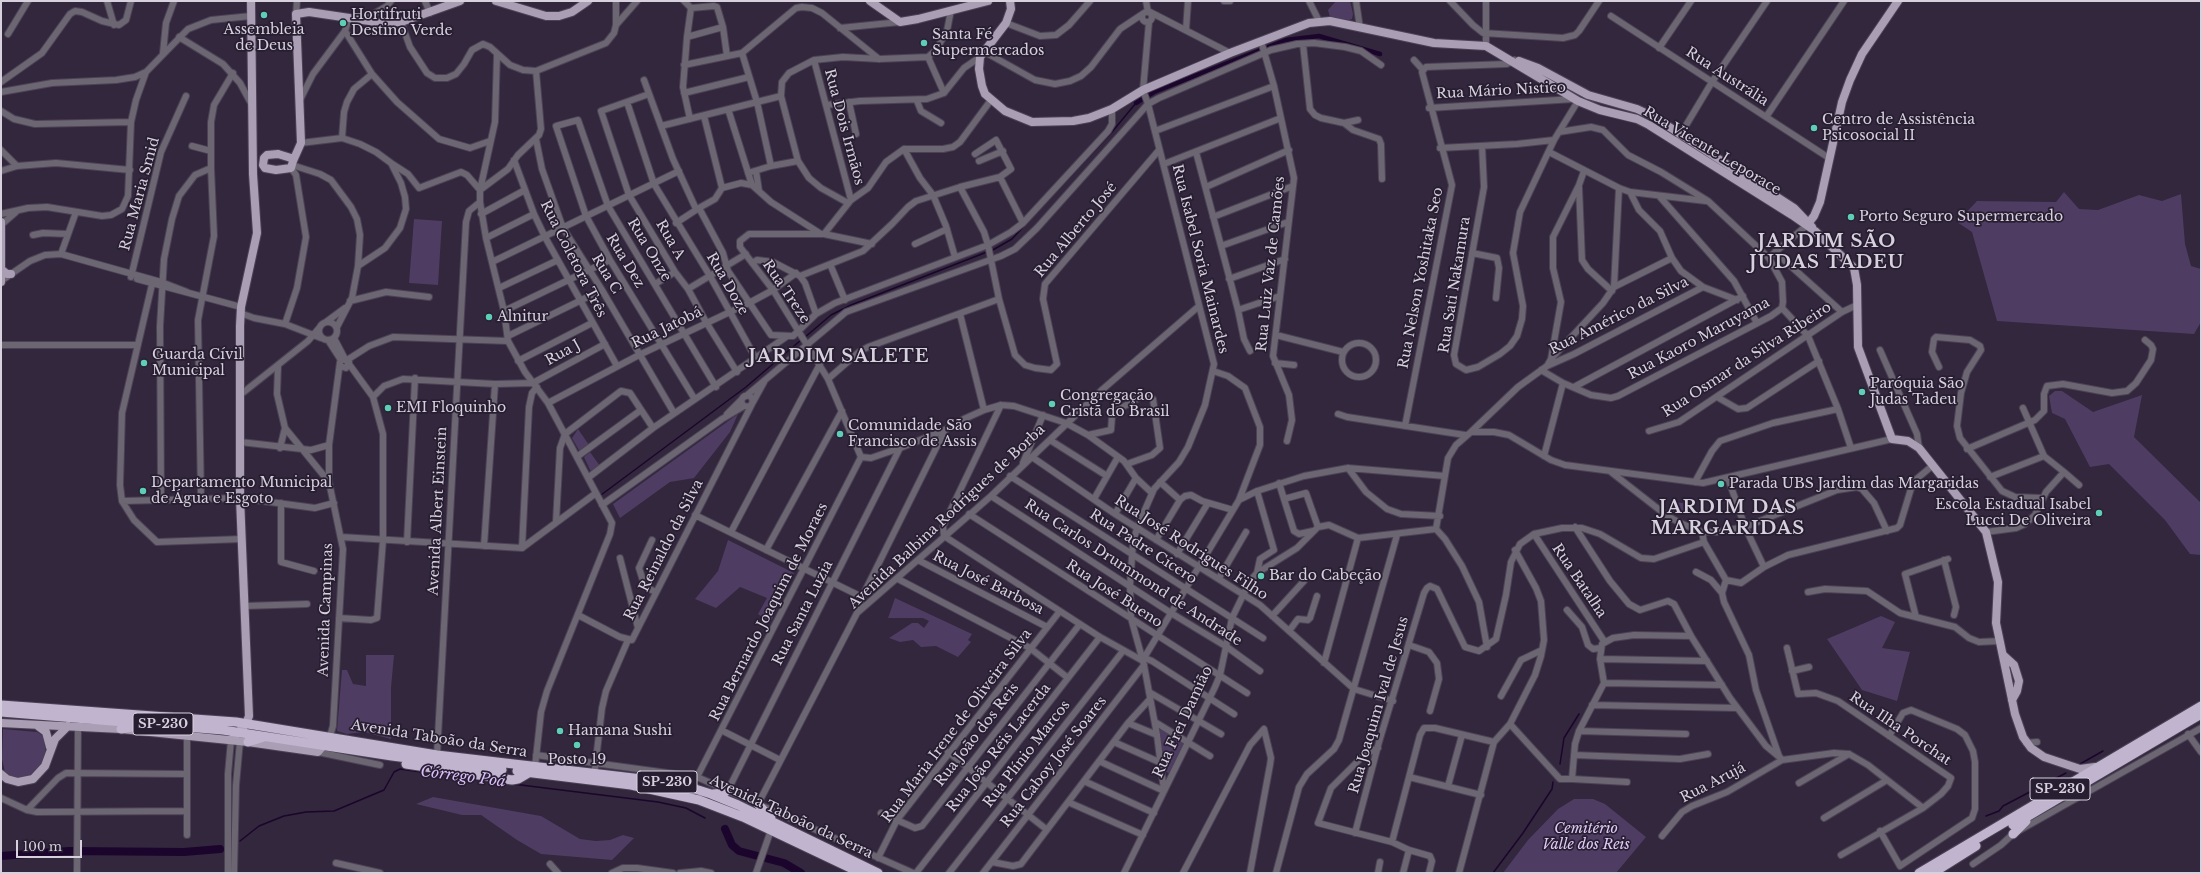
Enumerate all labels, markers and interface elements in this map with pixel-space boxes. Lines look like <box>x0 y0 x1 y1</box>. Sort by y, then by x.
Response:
place label: Hortifruti Destino Verde <box>351 7 452 40</box>
marker: Assembleia de Deus <box>259 10 269 20</box>
marker: Hortifruti Destino Verde <box>338 18 348 28</box>
place label: Assembleia de Deus <box>224 22 304 54</box>
place label: Santa Fé Supermercados <box>932 27 1044 60</box>
marker: Santa Fé Supermercados <box>919 38 929 48</box>
street label: Rua Austrália <box>1682 44 1772 110</box>
street label: Rua Dois Irmãos <box>820 67 868 187</box>
street label: Rua Mário Nistico <box>1436 79 1566 103</box>
street label: Rua Vicente Leporace <box>1640 103 1784 199</box>
place label: Centro de Assistência Psicosocial II <box>1822 112 1975 144</box>
marker: Centro de Assistência Psicosocial II <box>1809 123 1819 133</box>
street label: Rua Maria Smid <box>117 135 163 253</box>
street label: Rua Isabel Soria Mainardes <box>1168 162 1232 356</box>
street label: Rua Luiz Vaz de Camões <box>1253 175 1289 353</box>
street label: Rua Alberto José <box>1031 179 1121 281</box>
street label: Rua Nelson Yoshitaka Seo <box>1395 186 1447 370</box>
street label: Rua Coletora Três <box>536 198 610 320</box>
place label: Porto Seguro Supermercado <box>1859 209 2063 225</box>
marker: Porto Seguro Supermercado <box>1846 212 1856 222</box>
street label: Rua Onze <box>624 215 674 285</box>
street label: Rua Sati Nakamura <box>1436 215 1474 355</box>
street label: Rua A <box>652 217 688 263</box>
street label: Rua Dez <box>602 231 648 291</box>
district label: JARDIM SÃO JUDAS TADEU <box>1749 231 1905 274</box>
street label: Rua Doze <box>702 250 752 318</box>
street label: Rua C <box>588 251 624 297</box>
street label: Rua Treze <box>759 257 813 327</box>
street label: Rua Américo da Silva <box>1547 274 1691 358</box>
street label: Rua Kaoro Maruyama <box>1625 294 1773 384</box>
street label: Rua Osmar da Silva Ribeiro <box>1659 299 1835 421</box>
street label: Rua Jatobá <box>629 304 705 352</box>
place label: Alnitur <box>497 309 548 325</box>
marker: Alnitur <box>484 312 494 322</box>
street label: Rua J <box>542 337 584 369</box>
district label: JARDIM SALETE <box>749 346 929 368</box>
place label: Guarda Cívil Municipal <box>152 347 243 380</box>
marker: Guarda Cívil Municipal <box>139 358 149 368</box>
place label: Paróquia São Judas Tadeu <box>1870 376 1964 408</box>
marker: Paróquia São Judas Tadeu <box>1857 387 1867 397</box>
place label: Congregação Cristã do Brasil <box>1060 388 1170 420</box>
marker: Congregação Cristã do Brasil <box>1047 399 1057 409</box>
place label: EMI Floquinho <box>396 400 506 416</box>
marker: EMI Floquinho <box>383 403 393 413</box>
place label: Comunidade São Francisco de Assis <box>848 418 977 450</box>
street label: Avenida Balbina Rodrigues de Borba <box>845 421 1049 613</box>
street label: Avenida Albert Einstein <box>425 426 451 596</box>
marker: Comunidade São Francisco de Assis <box>835 429 845 439</box>
place label: Departamento Municipal de Água e Esgoto <box>151 475 332 508</box>
place label: Parada UBS Jardim das Margaridas <box>1729 476 1979 492</box>
street label: Rua Reinaldo da Silva <box>621 477 707 623</box>
marker: Parada UBS Jardim das Margaridas <box>1716 479 1726 489</box>
marker: Departamento Municipal de Água e Esgoto <box>138 486 148 496</box>
street label: Rua José Rodrigues Filho <box>1111 492 1271 604</box>
street label: Rua Carlos Drummond de Andrade <box>1021 496 1245 650</box>
district label: JARDIM DAS MARGARIDAS <box>1651 497 1805 540</box>
place label: Escola Estadual Isabel Lucci De Oliveira <box>1935 497 2091 530</box>
street label: Rua Bernardo Joaquim de Moraes <box>706 500 832 724</box>
street label: Rua Padre Cícero <box>1086 506 1200 588</box>
marker: Escola Estadual Isabel Lucci De Oliveira <box>2094 508 2104 518</box>
street label: Rua Batalha <box>1548 541 1610 621</box>
street label: Avenida Campinas <box>315 543 337 677</box>
street label: Rua José Barbosa <box>930 548 1046 618</box>
street label: Rua José Bueno <box>1063 557 1165 631</box>
street label: Rua Santa Luzia <box>769 558 837 668</box>
place label: Bar do Cabeção <box>1269 568 1381 584</box>
marker: Bar do Cabeção <box>1256 571 1266 581</box>
street label: Rua Joaquim Ival de Jesus <box>1346 615 1412 795</box>
street label: Rua Maria Irene de Oliveira Silva <box>879 626 1035 826</box>
street label: Rua Frei Damião <box>1150 663 1216 781</box>
street label: Rua João dos Reis <box>931 680 1023 790</box>
street label: Rua João Réis Lacerda <box>944 680 1054 816</box>
street label: Rua Ilha Porchat <box>1846 689 1954 769</box>
street label: Rua Caboy José Soares <box>998 693 1110 831</box>
street label: Rua Plínio Marcos <box>980 697 1074 811</box>
road number: SP-230 <box>133 713 193 735</box>
street label: Avenida Taboão da Serra <box>350 717 528 761</box>
place label: Hamana Sushi <box>568 723 672 739</box>
marker: Hamana Sushi <box>555 726 565 736</box>
marker: Posto 19 <box>572 740 582 750</box>
place label: Posto 19 <box>548 752 606 768</box>
street label: Rua Arujá <box>1678 759 1748 807</box>
water label: Córrego Poá <box>419 763 507 791</box>
road number: SP-230 <box>637 771 697 793</box>
street label: Avenida Taboão da Serra <box>707 772 875 862</box>
road number: SP-230 <box>2030 778 2090 800</box>
park label: Cemitério Valle dos Reis <box>1542 821 1630 854</box>
scale bar <box>18 832 84 858</box>
text: 100 m <box>23 839 62 854</box>

